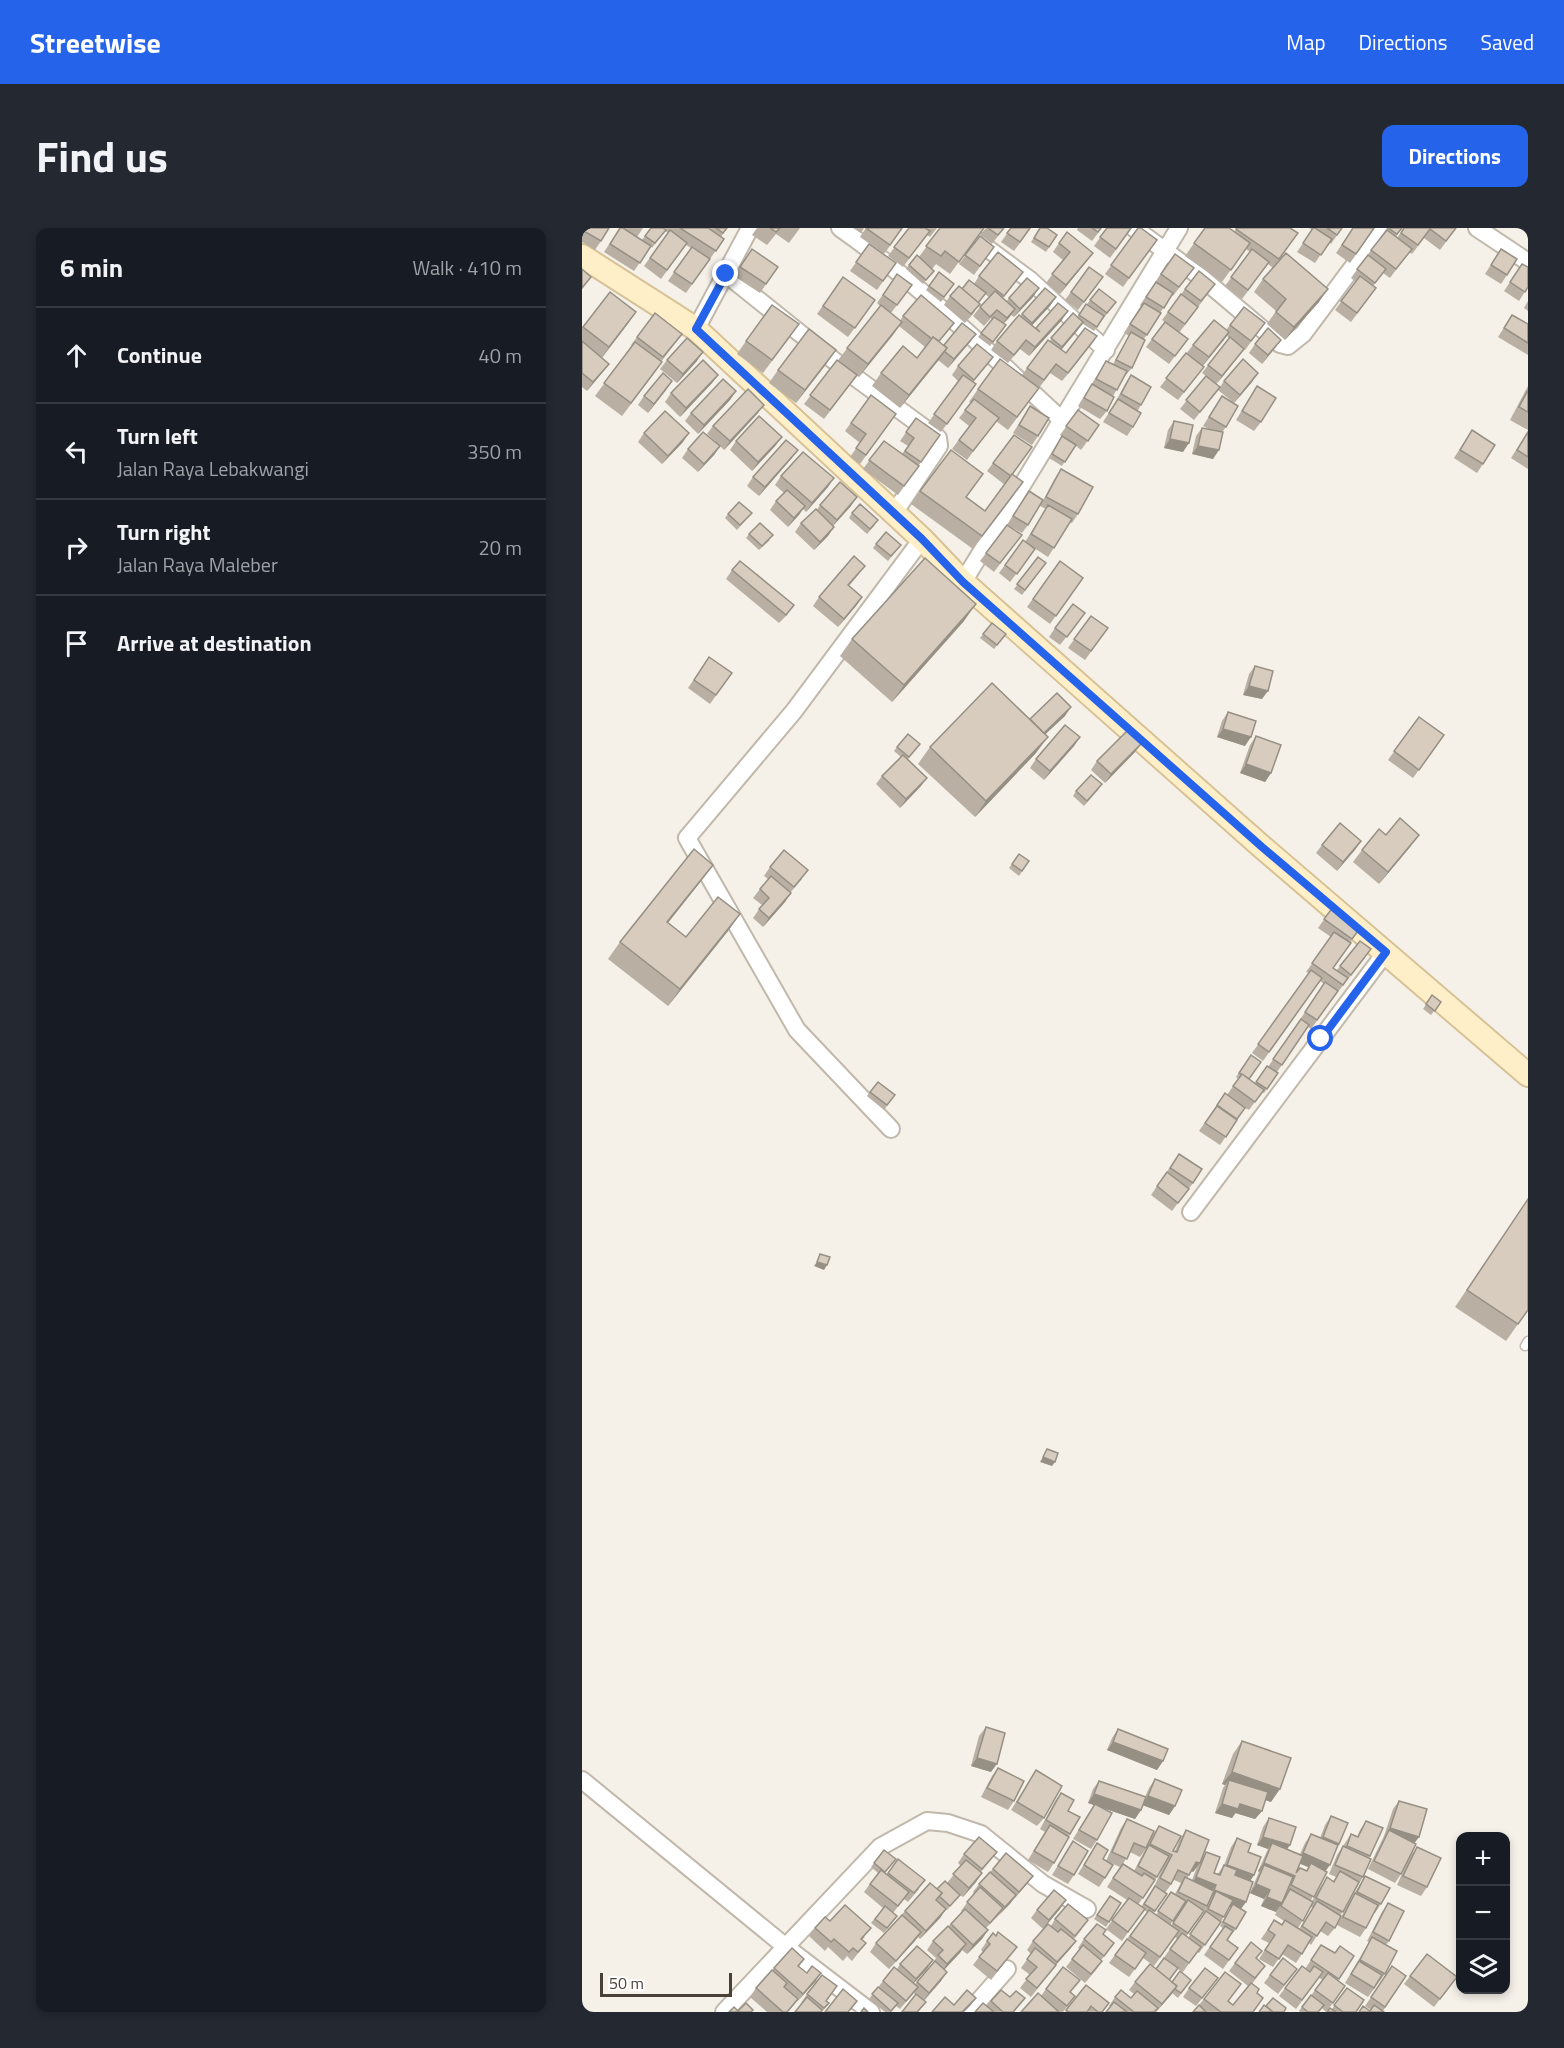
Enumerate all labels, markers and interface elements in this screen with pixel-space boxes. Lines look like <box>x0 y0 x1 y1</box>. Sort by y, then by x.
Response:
text: Streetwise <box>30 21 161 64</box>
text: Map <box>1286 26 1326 58</box>
text: Directions <box>1359 26 1448 58</box>
text: Saved <box>1481 26 1534 58</box>
text: Find us <box>36 124 168 188</box>
button: Directions <box>1382 125 1528 187</box>
text: 6 min <box>60 248 123 287</box>
text: Walk · 410 m <box>413 252 522 283</box>
route end <box>712 260 738 286</box>
text: Continue <box>117 338 202 372</box>
icon: ahead <box>60 339 93 372</box>
text: 40 m <box>478 340 522 371</box>
text: Turn left <box>117 419 198 453</box>
icon: left <box>60 435 93 468</box>
text: 350 m <box>467 436 522 467</box>
text: Jalan Raya Lebakwangi <box>117 453 309 484</box>
text: Turn right <box>117 515 211 549</box>
icon: right <box>60 531 93 564</box>
text: 20 m <box>478 532 522 563</box>
text: Jalan Raya Maleber <box>117 549 278 580</box>
text: Arrive at destination <box>117 626 312 660</box>
icon: arrive <box>60 627 93 660</box>
route start <box>1307 1025 1333 1051</box>
map controls <box>1456 1832 1510 1994</box>
button: + <box>1456 1832 1510 1886</box>
button: − <box>1456 1886 1510 1940</box>
button: layers <box>1456 1940 1510 1994</box>
scale bar <box>600 1970 732 1998</box>
text: 50 m <box>609 1971 644 1995</box>

